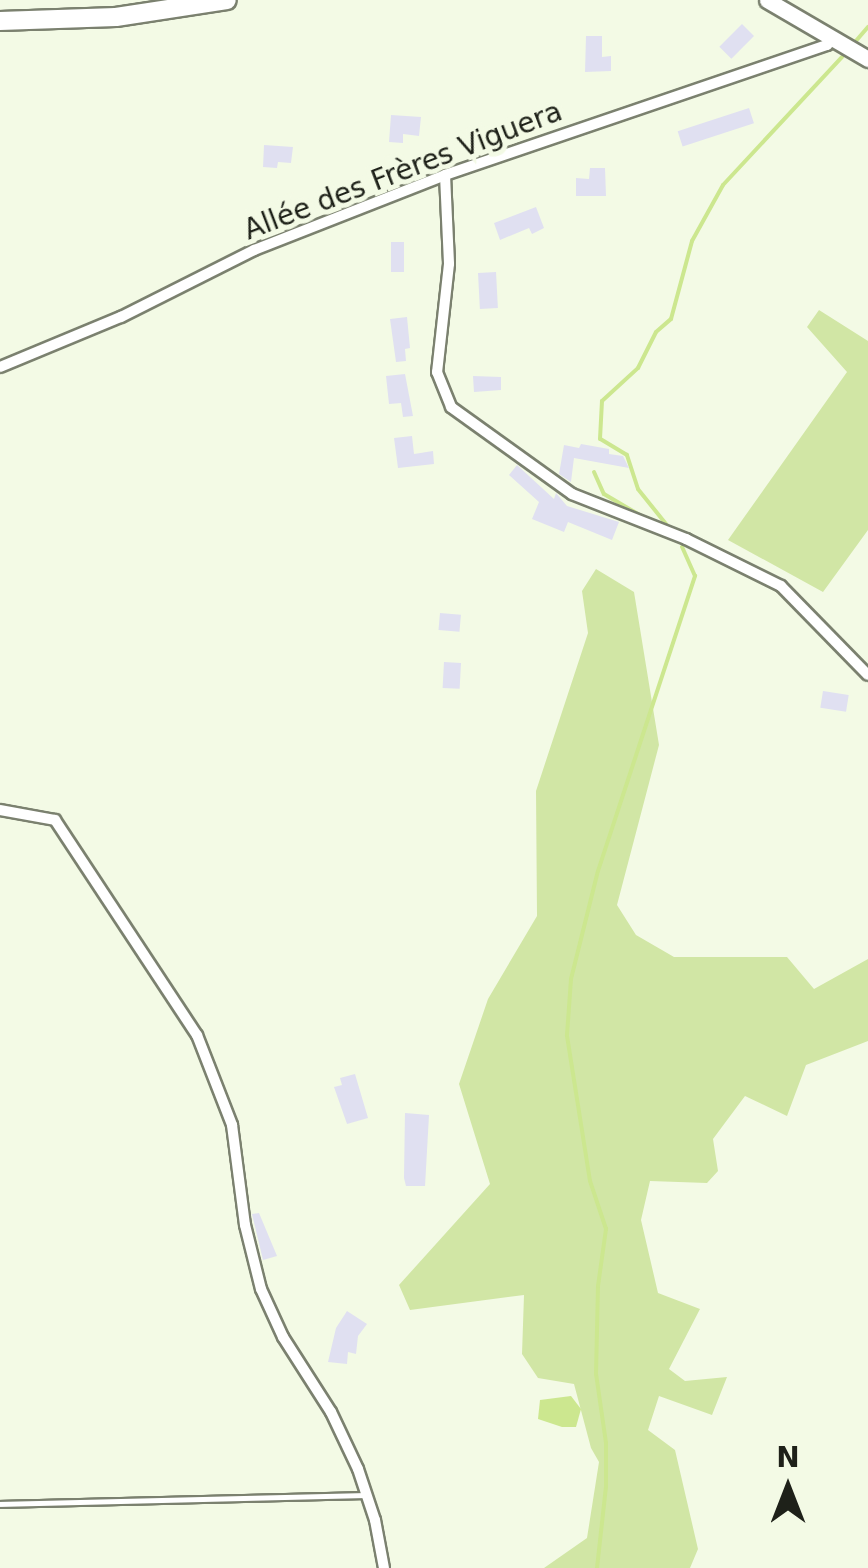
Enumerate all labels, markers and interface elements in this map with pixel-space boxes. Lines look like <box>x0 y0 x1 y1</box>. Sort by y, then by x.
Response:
street label: Allée des Frères Viguera <box>239 95 567 247</box>
north arrow <box>738 1438 838 1538</box>
text: N <box>776 1441 800 1474</box>

